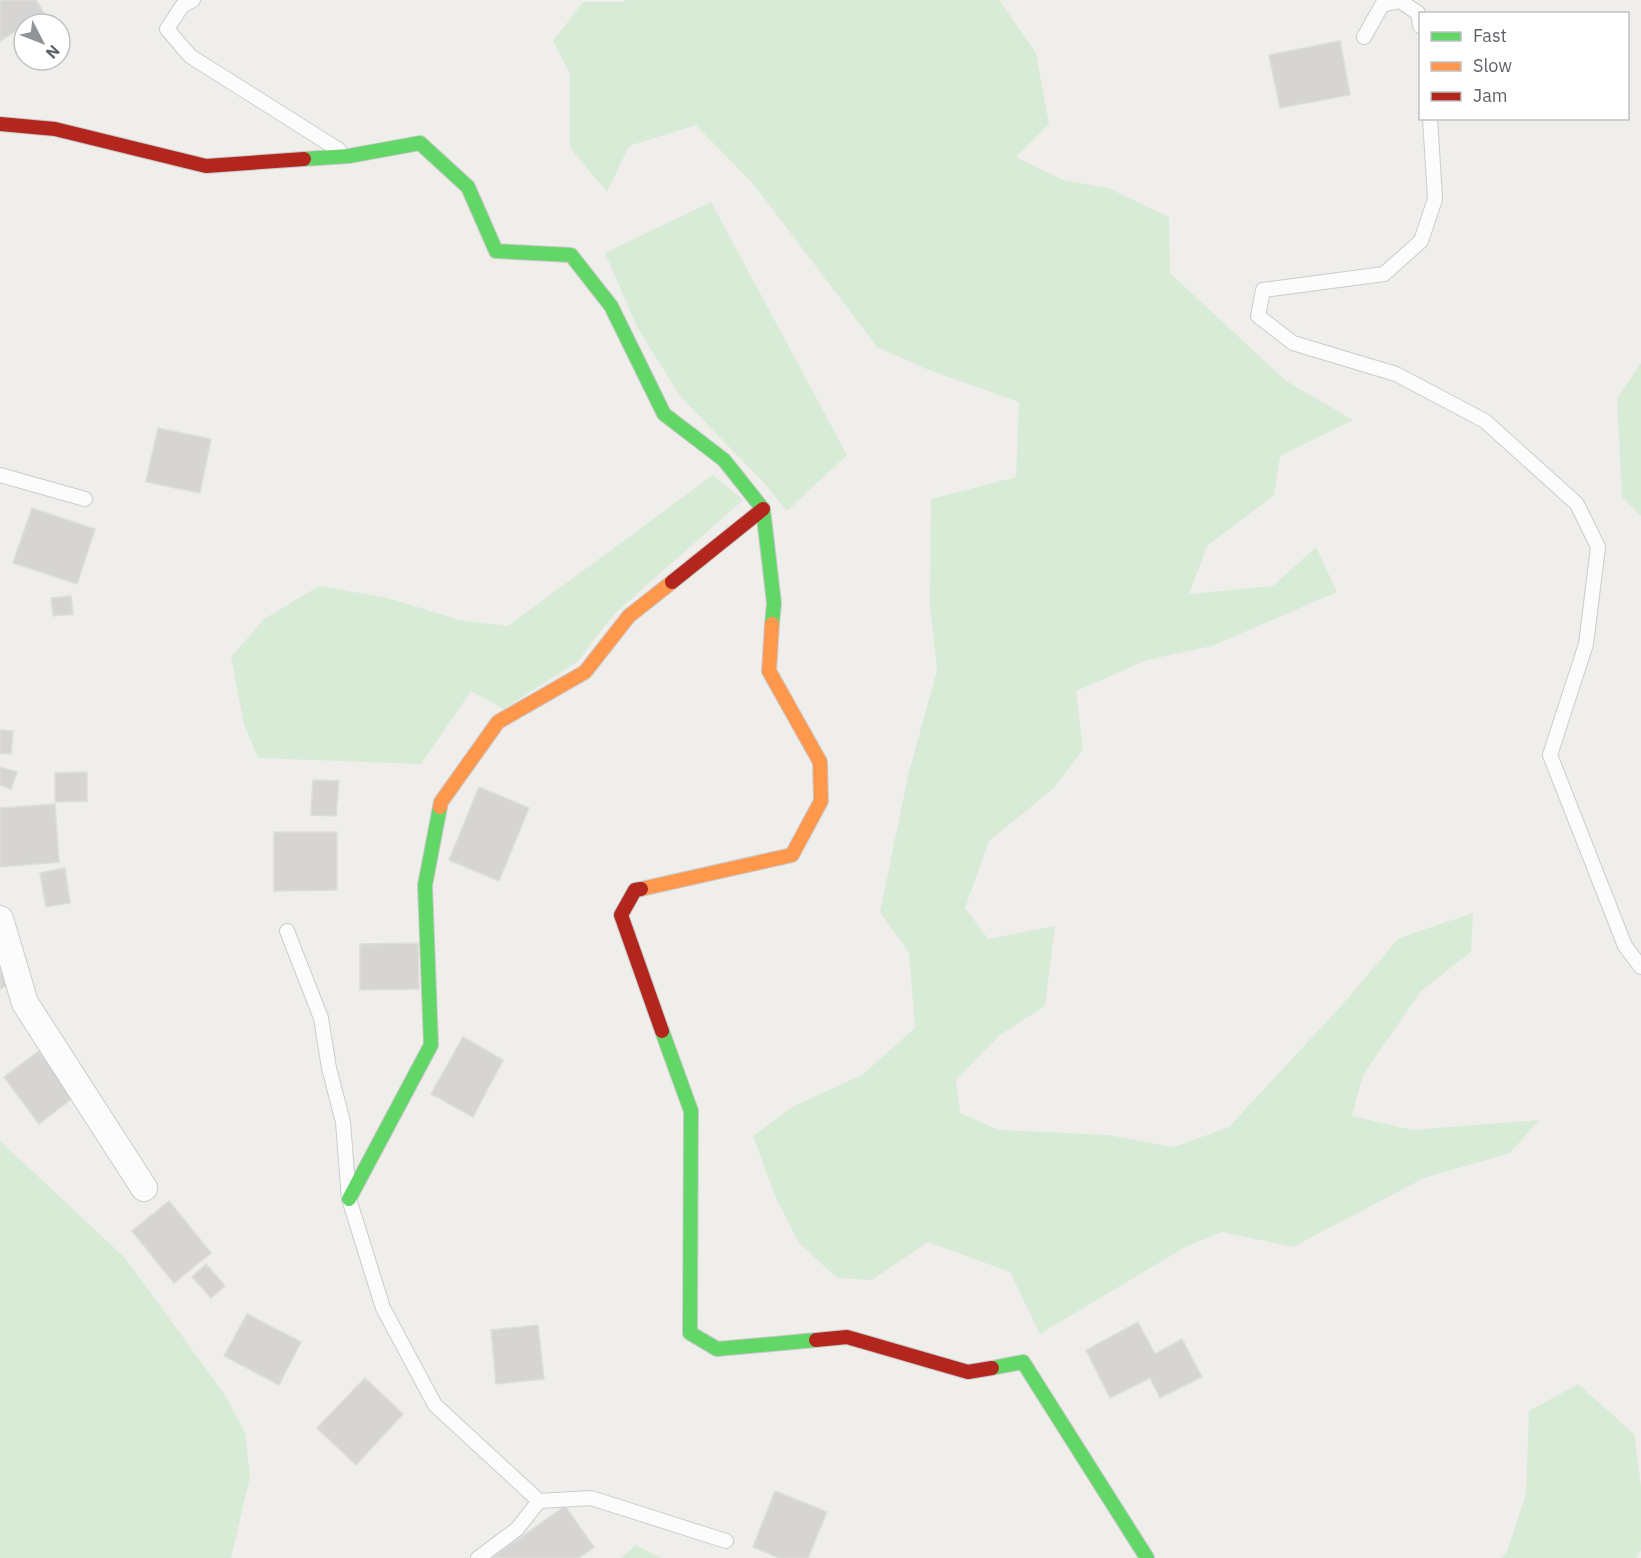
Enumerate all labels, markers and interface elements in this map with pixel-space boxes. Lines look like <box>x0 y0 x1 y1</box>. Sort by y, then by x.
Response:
north arrow <box>12 12 72 72</box>
legend <box>1419 12 1629 120</box>
text: Fast <box>1473 24 1507 47</box>
text: N <box>42 41 64 63</box>
text: Slow <box>1473 54 1512 77</box>
text: Jam <box>1473 84 1508 107</box>

